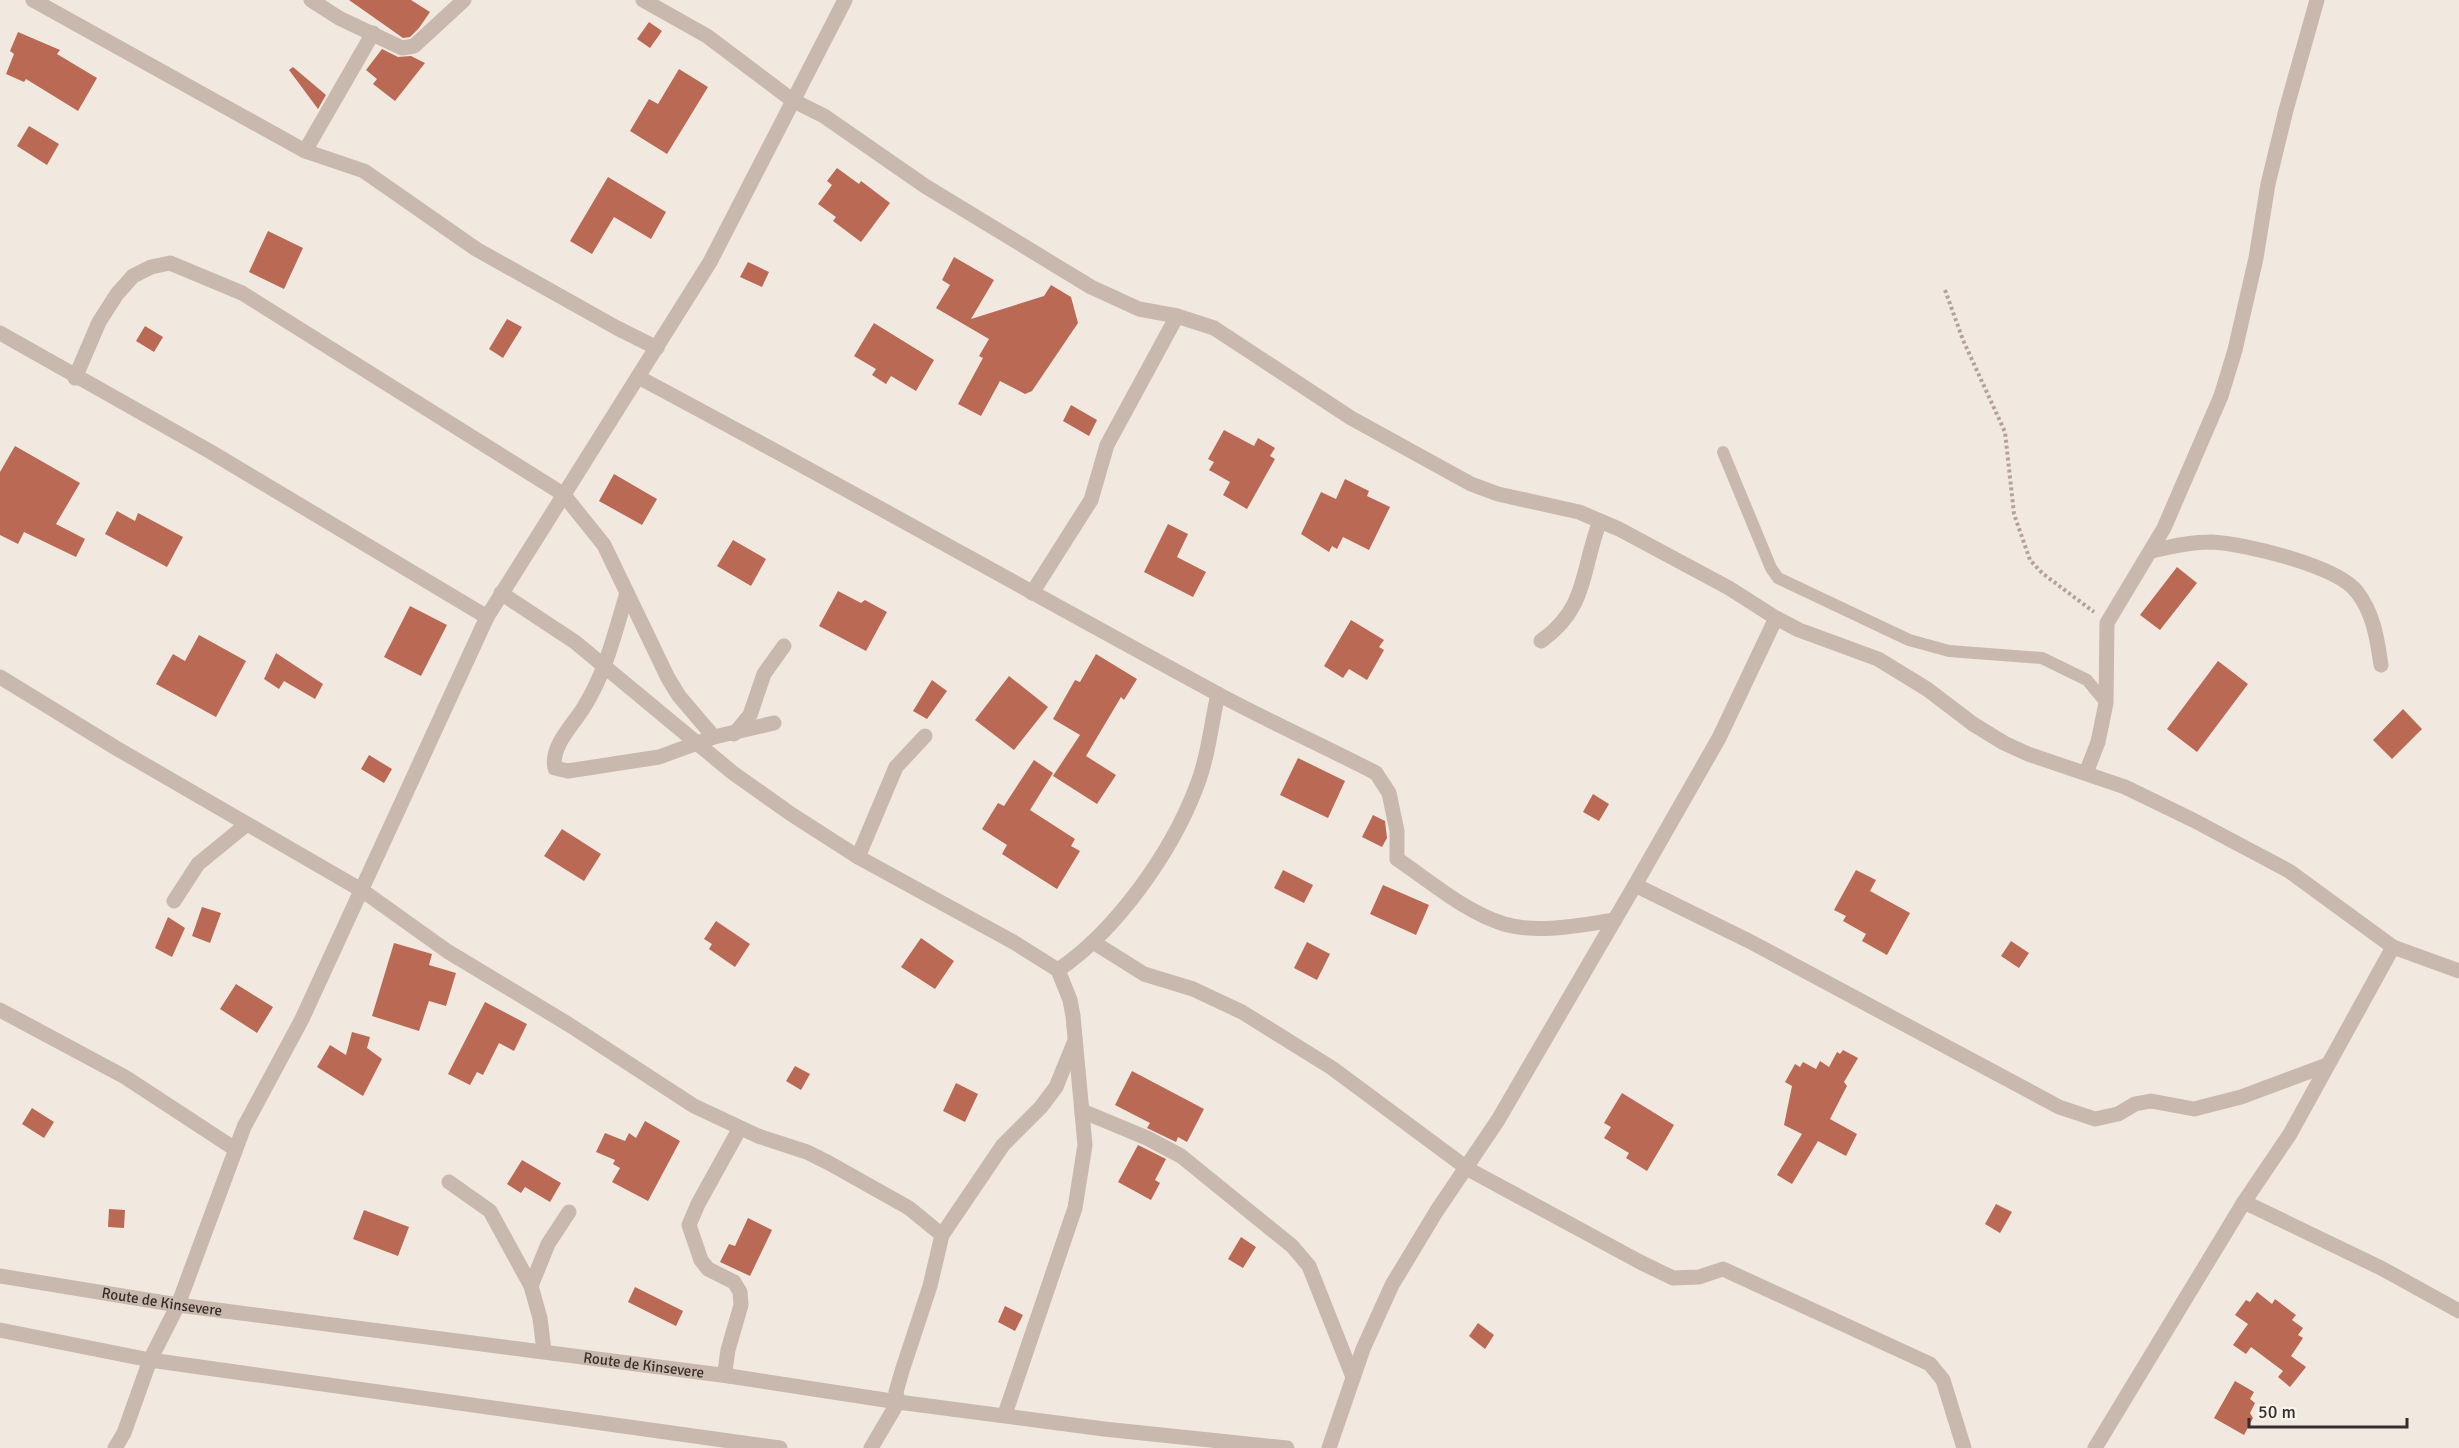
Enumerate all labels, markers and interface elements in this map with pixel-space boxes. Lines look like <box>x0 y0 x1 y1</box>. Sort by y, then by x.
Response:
street label: Route de Kinsevere <box>100 1284 223 1320</box>
street label: Route de Kinsevere <box>582 1348 705 1382</box>
scale bar <box>2249 1391 2406 1429</box>
text: 50 m <box>2258 1401 2296 1423</box>

